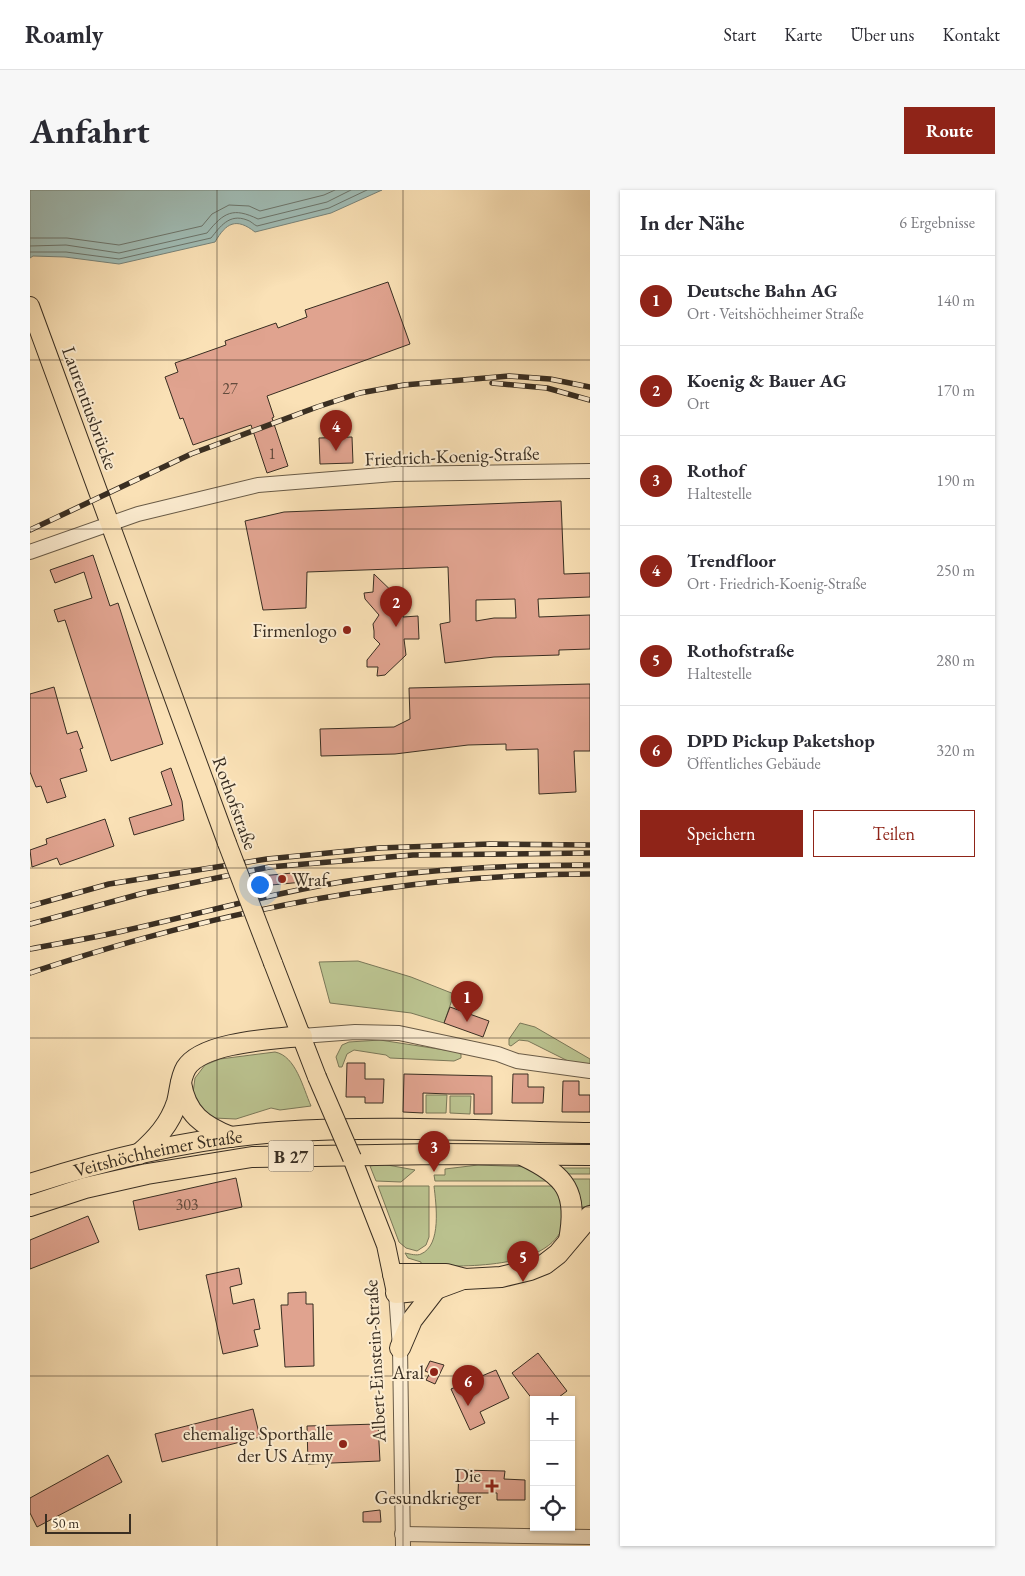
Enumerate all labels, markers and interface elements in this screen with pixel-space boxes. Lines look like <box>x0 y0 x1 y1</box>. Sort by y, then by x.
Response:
text: Roamly <box>25 19 103 50</box>
text: Start <box>723 23 756 46</box>
text: Karte <box>784 23 822 46</box>
text: Über uns <box>850 23 914 46</box>
text: Kontakt <box>942 23 1000 46</box>
button: Route <box>904 107 995 154</box>
text: Anfahrt <box>30 108 150 153</box>
text: In der Nähe <box>640 209 745 236</box>
text: 6 Ergebnisse <box>899 212 975 233</box>
text: Deutsche Bahn AG <box>687 278 838 303</box>
text: 1 <box>652 290 660 311</box>
text: 140 m <box>936 290 975 311</box>
text: Ort · Veitshöchheimer Straße <box>687 303 864 324</box>
street label: Laurentiusbrücke <box>56 343 124 473</box>
text: Koenig & Bauer AG <box>687 368 847 393</box>
house number: 27 <box>222 378 238 399</box>
text: 2 <box>652 380 660 401</box>
text: 170 m <box>936 380 975 401</box>
text: Ort <box>687 393 710 414</box>
pin: 4 <box>320 410 352 451</box>
street label: Friedrich-Koenig-Straße <box>364 440 540 472</box>
house number: 1 <box>268 443 276 464</box>
text: Rothof <box>687 458 745 483</box>
text: 3 <box>652 470 660 491</box>
text: 190 m <box>936 470 975 491</box>
text: Haltestelle <box>687 483 752 504</box>
text: Trendfloor <box>687 548 776 573</box>
text: 4 <box>652 560 660 581</box>
text: 250 m <box>936 560 975 581</box>
text: Ort · Friedrich-Koenig-Straße <box>687 573 866 594</box>
pin: 2 <box>380 586 412 627</box>
place label: Firmenlogo <box>252 618 337 643</box>
marker: Firmenlogo <box>341 624 353 636</box>
text: Rothofstraße <box>687 638 794 663</box>
text: 5 <box>652 650 660 671</box>
text: 280 m <box>936 650 975 671</box>
text: Haltestelle <box>687 663 752 684</box>
text: DPD Pickup Paketshop <box>687 728 875 753</box>
text: 6 <box>652 740 660 761</box>
text: 320 m <box>936 740 975 761</box>
street label: Rothofstraße <box>207 753 263 853</box>
text: Öffentliches Gebäude <box>687 753 821 774</box>
button: Speichern <box>640 810 803 857</box>
button: Teilen <box>813 810 975 857</box>
place label: Wraf <box>292 867 330 892</box>
your location <box>247 872 273 898</box>
marker: Wraf <box>276 873 288 885</box>
pin: 1 <box>451 981 483 1022</box>
street label: Veitshöchheimer Straße <box>71 1123 244 1182</box>
pin: 3 <box>418 1131 450 1172</box>
road number: B 27 <box>268 1140 314 1171</box>
house number: 303 <box>175 1194 199 1215</box>
pin: 5 <box>507 1241 539 1282</box>
street label: Albert-Einstein-Straße <box>358 1279 392 1444</box>
place label: Aral <box>391 1360 424 1385</box>
pin: 6 <box>452 1365 484 1406</box>
marker: Aral <box>428 1366 440 1378</box>
map controls <box>530 1396 575 1531</box>
button: + <box>530 1396 575 1441</box>
place label: ehemalige Sporthalle der US Army <box>183 1421 334 1468</box>
marker: ehemalige Sporthalle der US Army <box>337 1438 349 1450</box>
button: − <box>530 1441 575 1486</box>
place label: Die Gesundkrieger <box>375 1463 482 1510</box>
marker: Die Gesundkrieger <box>485 1479 499 1493</box>
button: locate <box>530 1486 575 1531</box>
scale bar <box>45 1511 131 1534</box>
text: 50 m <box>52 1514 79 1532</box>

